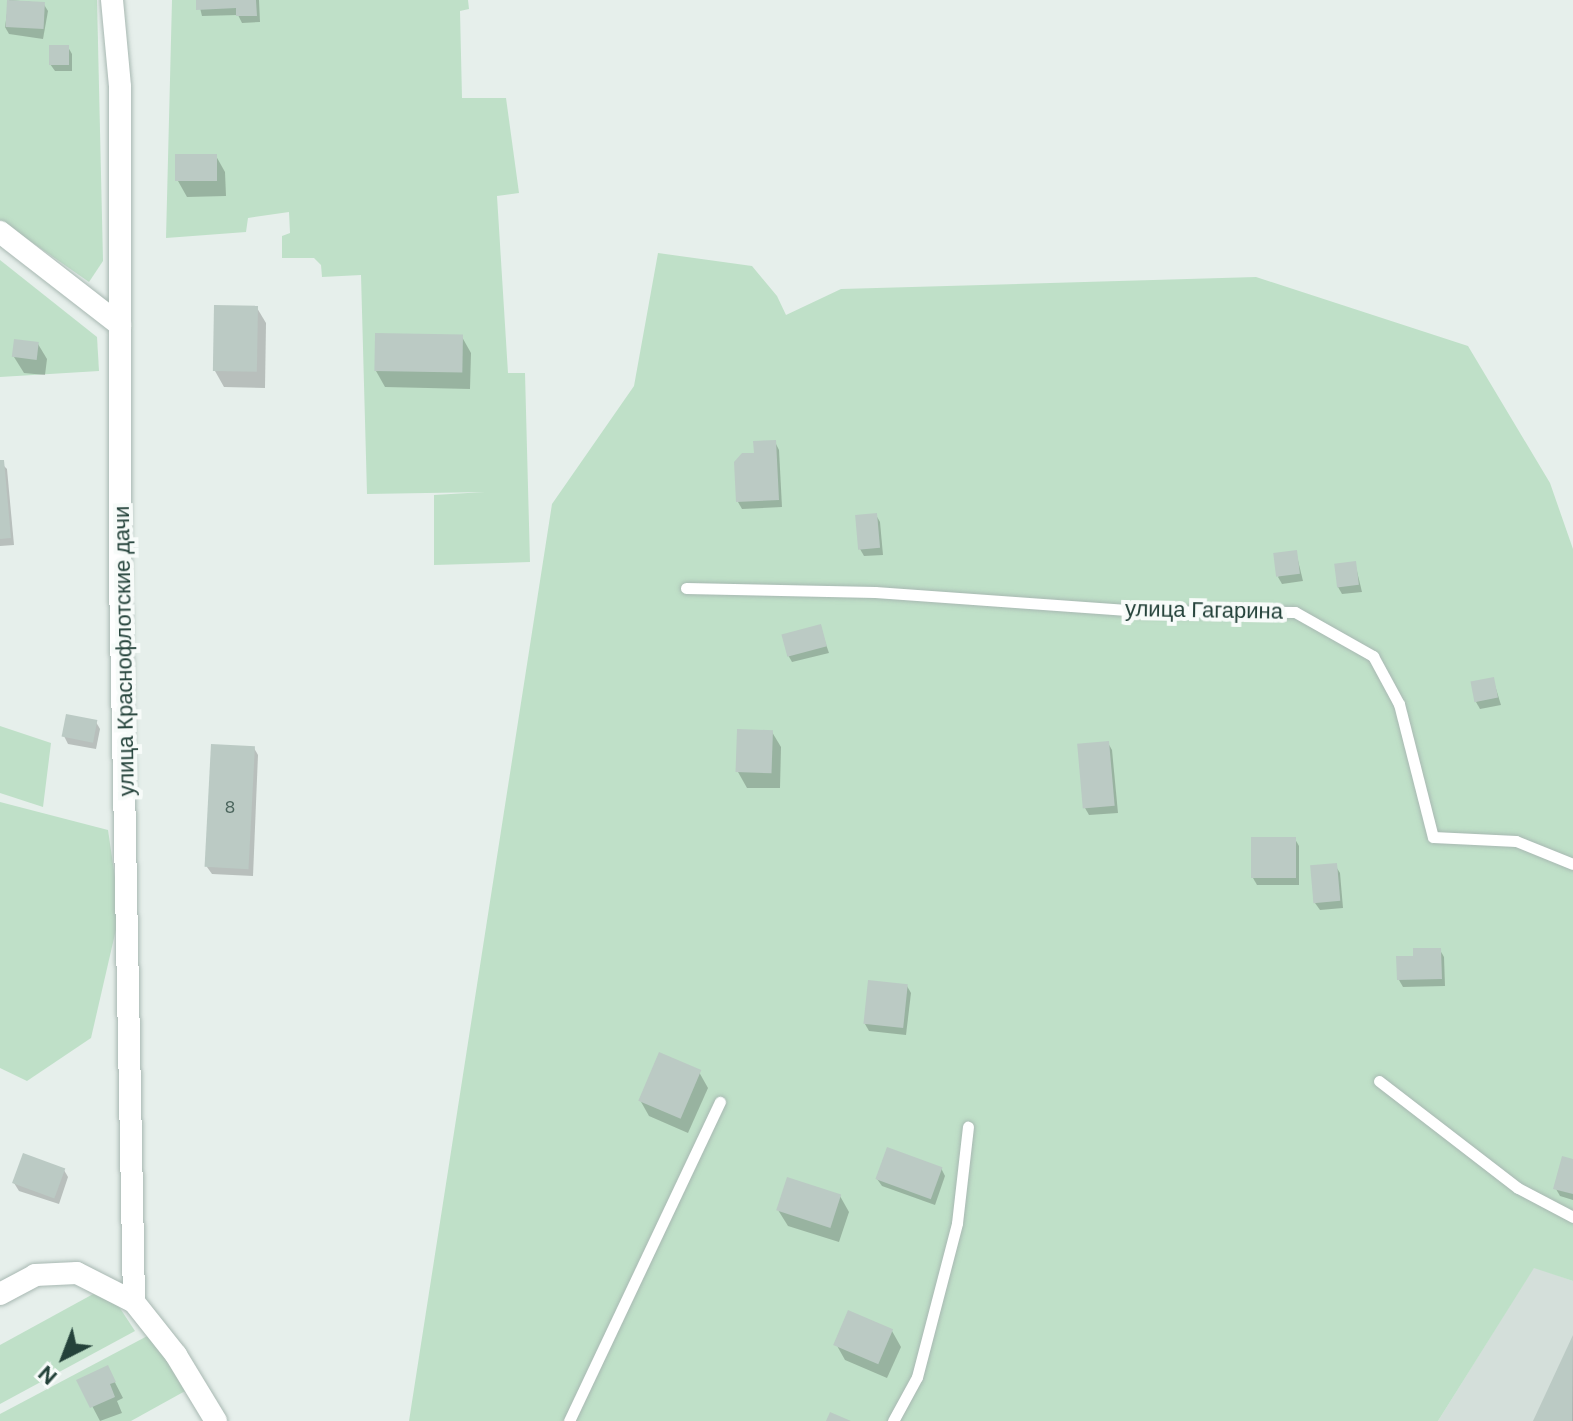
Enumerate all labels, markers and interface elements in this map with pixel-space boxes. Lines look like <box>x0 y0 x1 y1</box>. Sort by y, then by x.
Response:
street label: улица Краснофлотские дачи <box>108 505 140 797</box>
street label: улица Гагарина <box>1125 595 1283 625</box>
house number: 8 <box>225 796 235 818</box>
north arrow <box>24 1317 104 1397</box>
text: N <box>32 1359 63 1391</box>

